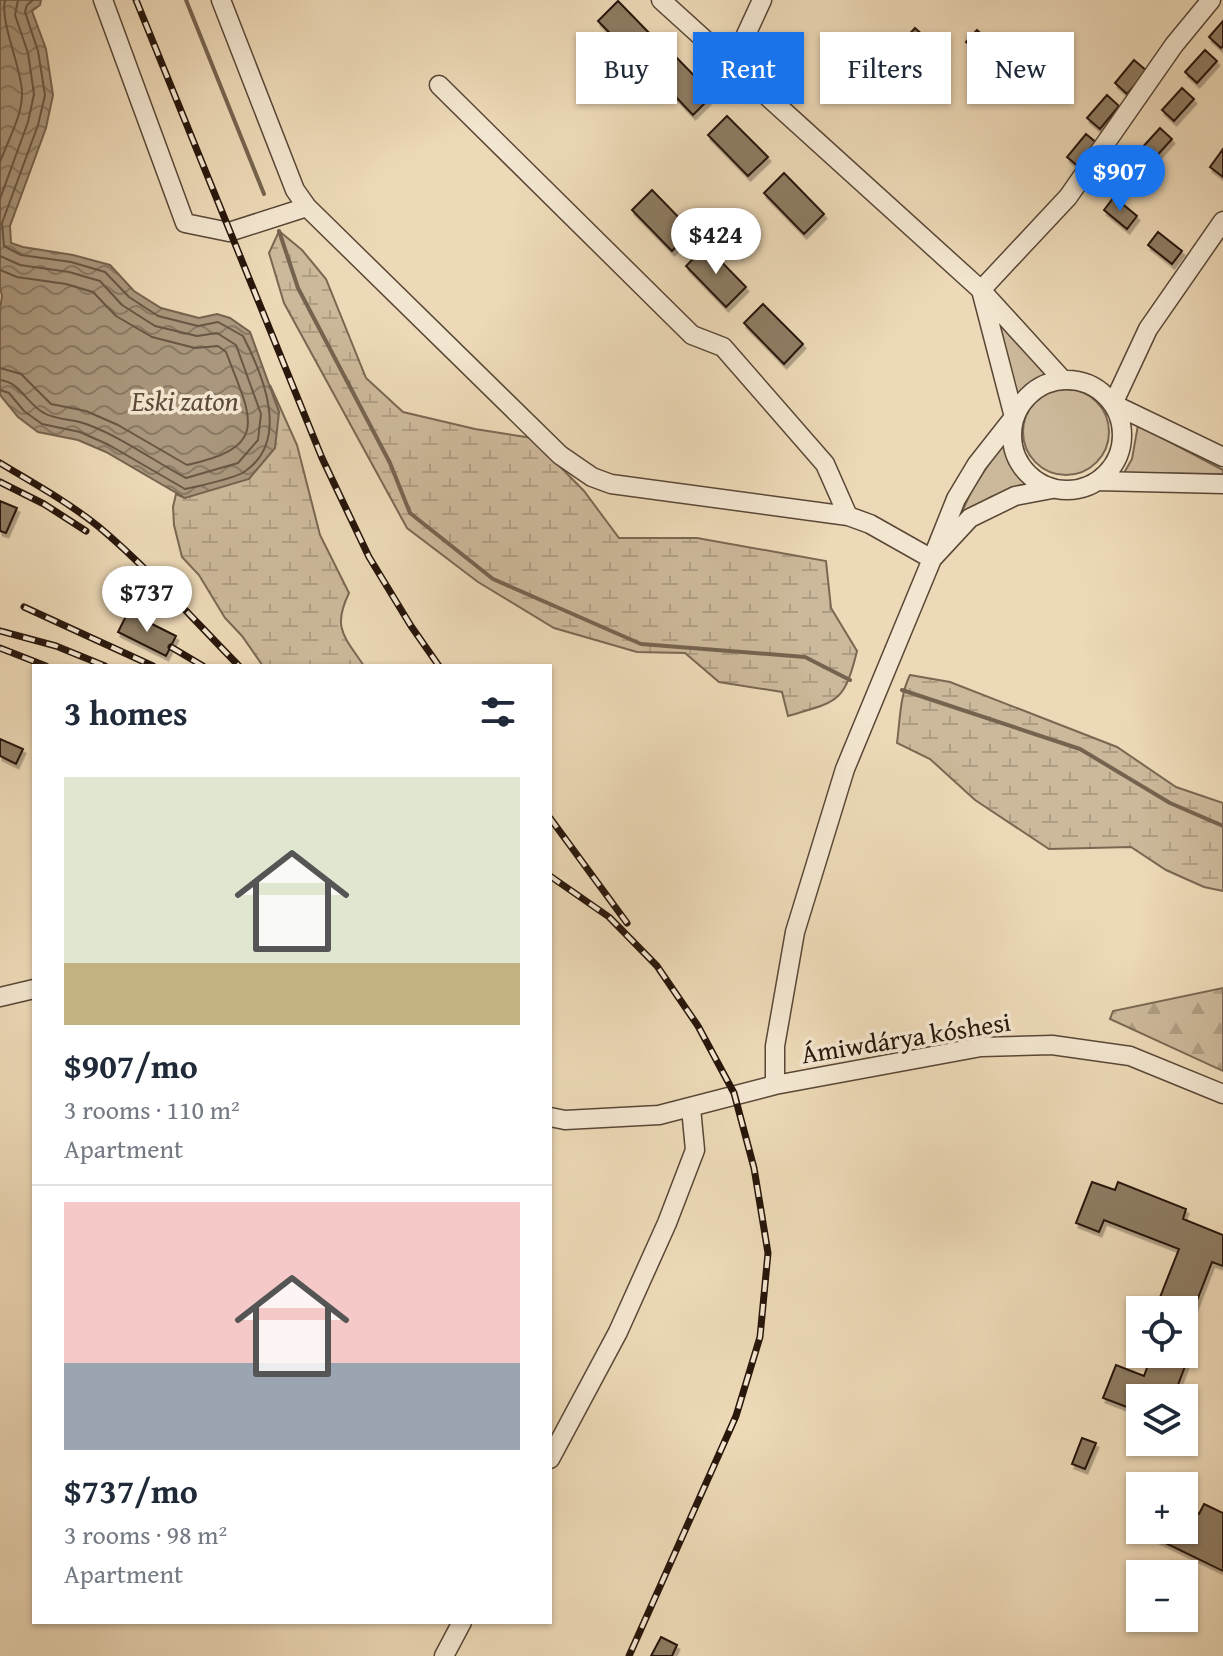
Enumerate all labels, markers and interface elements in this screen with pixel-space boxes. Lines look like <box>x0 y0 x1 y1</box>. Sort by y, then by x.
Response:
chip: Buy <box>576 32 677 104</box>
chip: Rent <box>693 32 804 104</box>
chip: Filters <box>820 32 951 104</box>
chip: New <box>967 32 1074 104</box>
pin: $907 <box>1073 145 1167 213</box>
text: $907 <box>1093 151 1147 190</box>
pin: $424 <box>669 208 763 276</box>
text: $424 <box>689 214 743 253</box>
water label: Eski zaton <box>130 380 239 421</box>
pin: $737 <box>100 566 194 634</box>
text: $737 <box>120 572 174 611</box>
text: 3 homes <box>64 688 188 737</box>
icon: filters <box>476 690 520 734</box>
icon: home <box>220 829 364 973</box>
street label: Ámiwdárya kóshesi <box>798 1002 1013 1073</box>
text: $907/mo <box>64 1041 198 1090</box>
text: 3 rooms · 110 m² <box>64 1090 240 1129</box>
text: Apartment <box>64 1129 183 1168</box>
icon: home <box>220 1254 364 1398</box>
map controls <box>1126 1296 1198 1632</box>
button: locate <box>1126 1296 1198 1368</box>
button: layers <box>1126 1384 1198 1456</box>
text: $737/mo <box>64 1466 198 1515</box>
button: + <box>1126 1472 1198 1544</box>
text: 3 rooms · 98 m² <box>64 1515 227 1554</box>
text: Apartment <box>64 1554 183 1593</box>
button: − <box>1126 1560 1198 1632</box>

